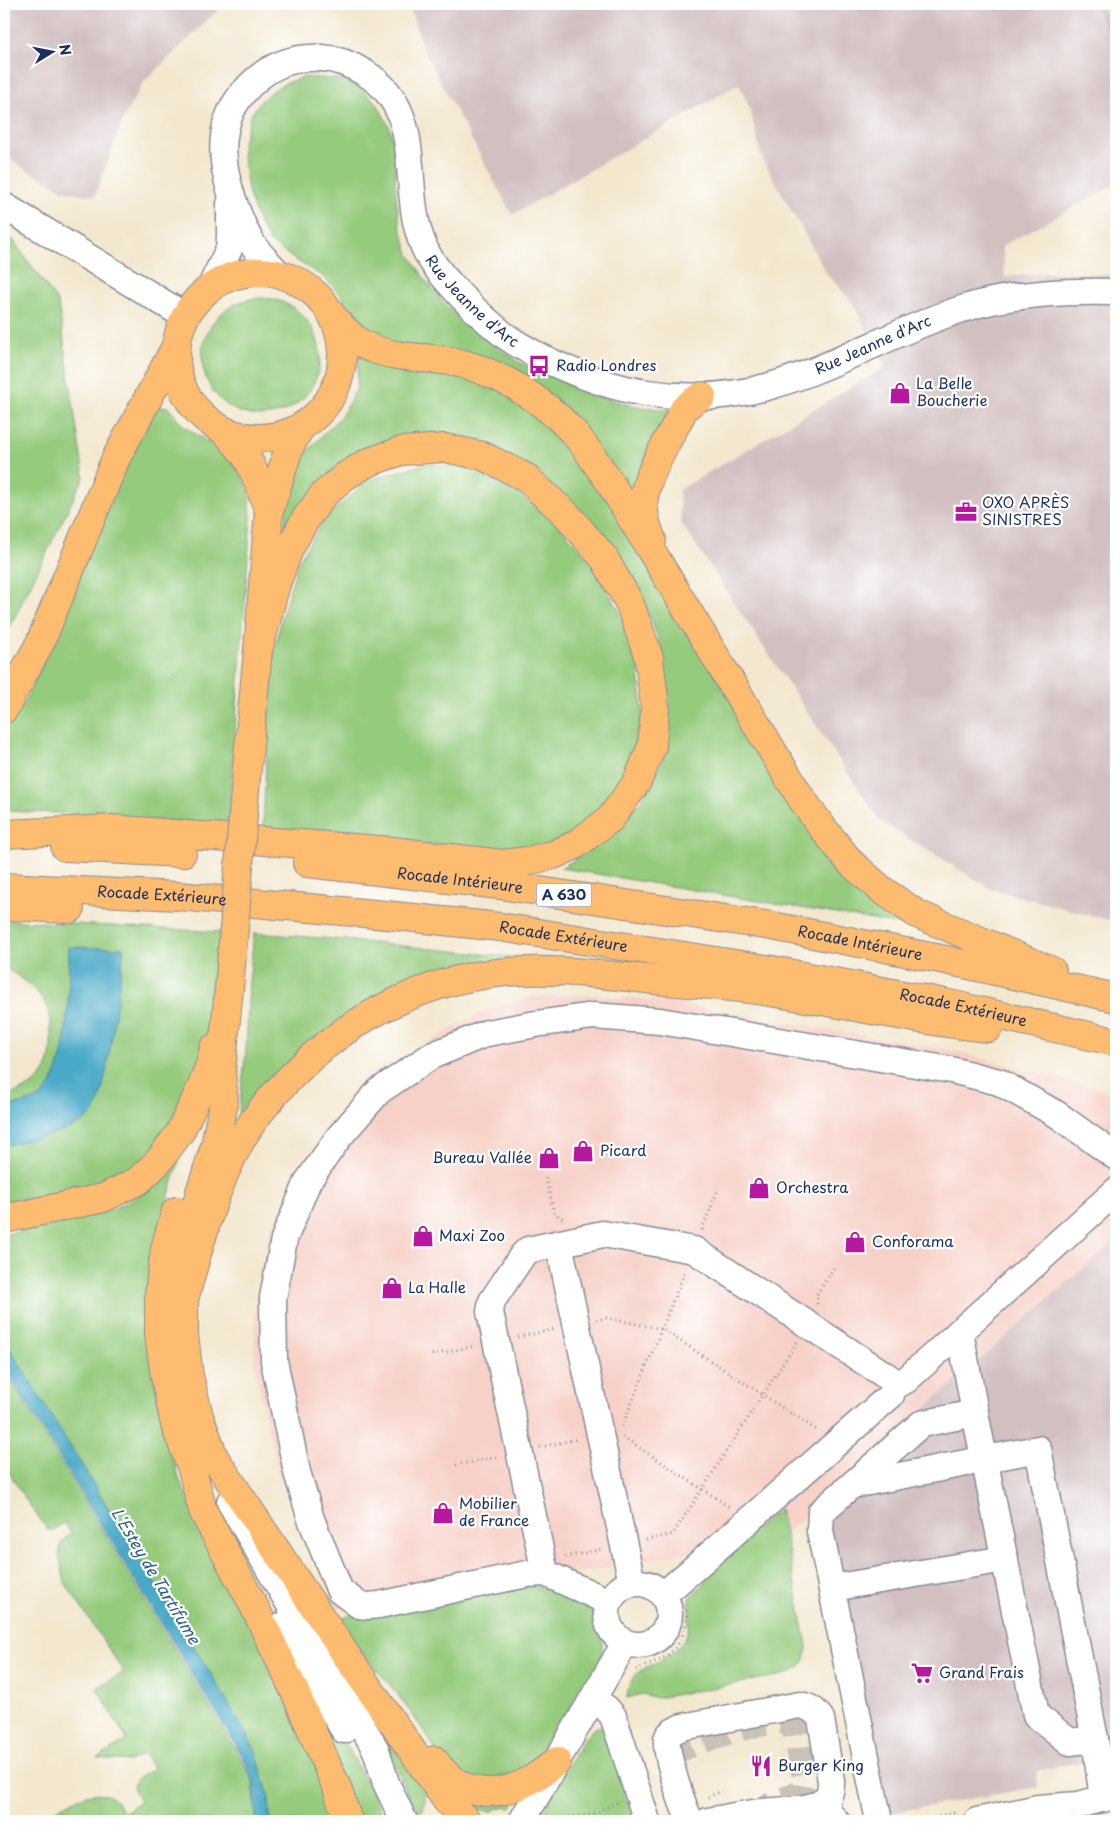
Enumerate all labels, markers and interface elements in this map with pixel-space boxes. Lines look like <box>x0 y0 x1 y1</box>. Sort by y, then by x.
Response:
north arrow <box>28 28 78 78</box>
text: N <box>54 42 77 57</box>
street label: Rue Jeanne d'Arc <box>420 250 524 352</box>
street label: Rue Jeanne d'Arc <box>811 308 934 379</box>
bus stop icon: Radio Londres <box>526 353 552 379</box>
place label: Radio Londres <box>556 353 657 376</box>
place label: La Belle Boucherie <box>916 371 987 411</box>
shop icon: La Belle Boucherie <box>887 380 913 406</box>
place label: OXO APRÈS SINISTRES <box>982 490 1070 530</box>
office icon: OXO APRÈS SINISTRES <box>953 499 979 525</box>
street label: Rocade Intérieure <box>396 860 525 898</box>
street label: Rocade Extérieure <box>96 879 228 910</box>
road number: A 630 <box>536 884 592 906</box>
street label: Rocade Extérieure <box>498 914 630 957</box>
street label: Rocade Intérieure <box>796 918 925 965</box>
street label: Rocade Extérieure <box>898 982 1030 1031</box>
shop icon: Picard <box>570 1138 596 1164</box>
place label: Picard <box>600 1138 646 1161</box>
place label: Bureau Vallée <box>432 1145 532 1168</box>
shop icon: Bureau Vallée <box>536 1145 562 1171</box>
shop icon: Orchestra <box>746 1175 772 1201</box>
place label: Orchestra <box>776 1175 849 1198</box>
shop icon: Maxi Zoo <box>410 1223 436 1249</box>
place label: Maxi Zoo <box>439 1223 505 1246</box>
shop icon: Conforama <box>842 1229 868 1255</box>
place label: Conforama <box>872 1229 954 1252</box>
shop icon: La Halle <box>379 1275 405 1301</box>
place label: La Halle <box>408 1275 466 1298</box>
place label: Mobilier de France <box>459 1491 529 1531</box>
shop icon: Mobilier de France <box>430 1500 456 1526</box>
water label: L'Estey de Tartifume <box>106 1503 208 1649</box>
supermarket icon: Grand Frais <box>909 1660 935 1686</box>
place label: Grand Frais <box>939 1660 1024 1683</box>
restaurant icon: Burger King <box>748 1753 774 1779</box>
place label: Burger King <box>778 1753 864 1776</box>

